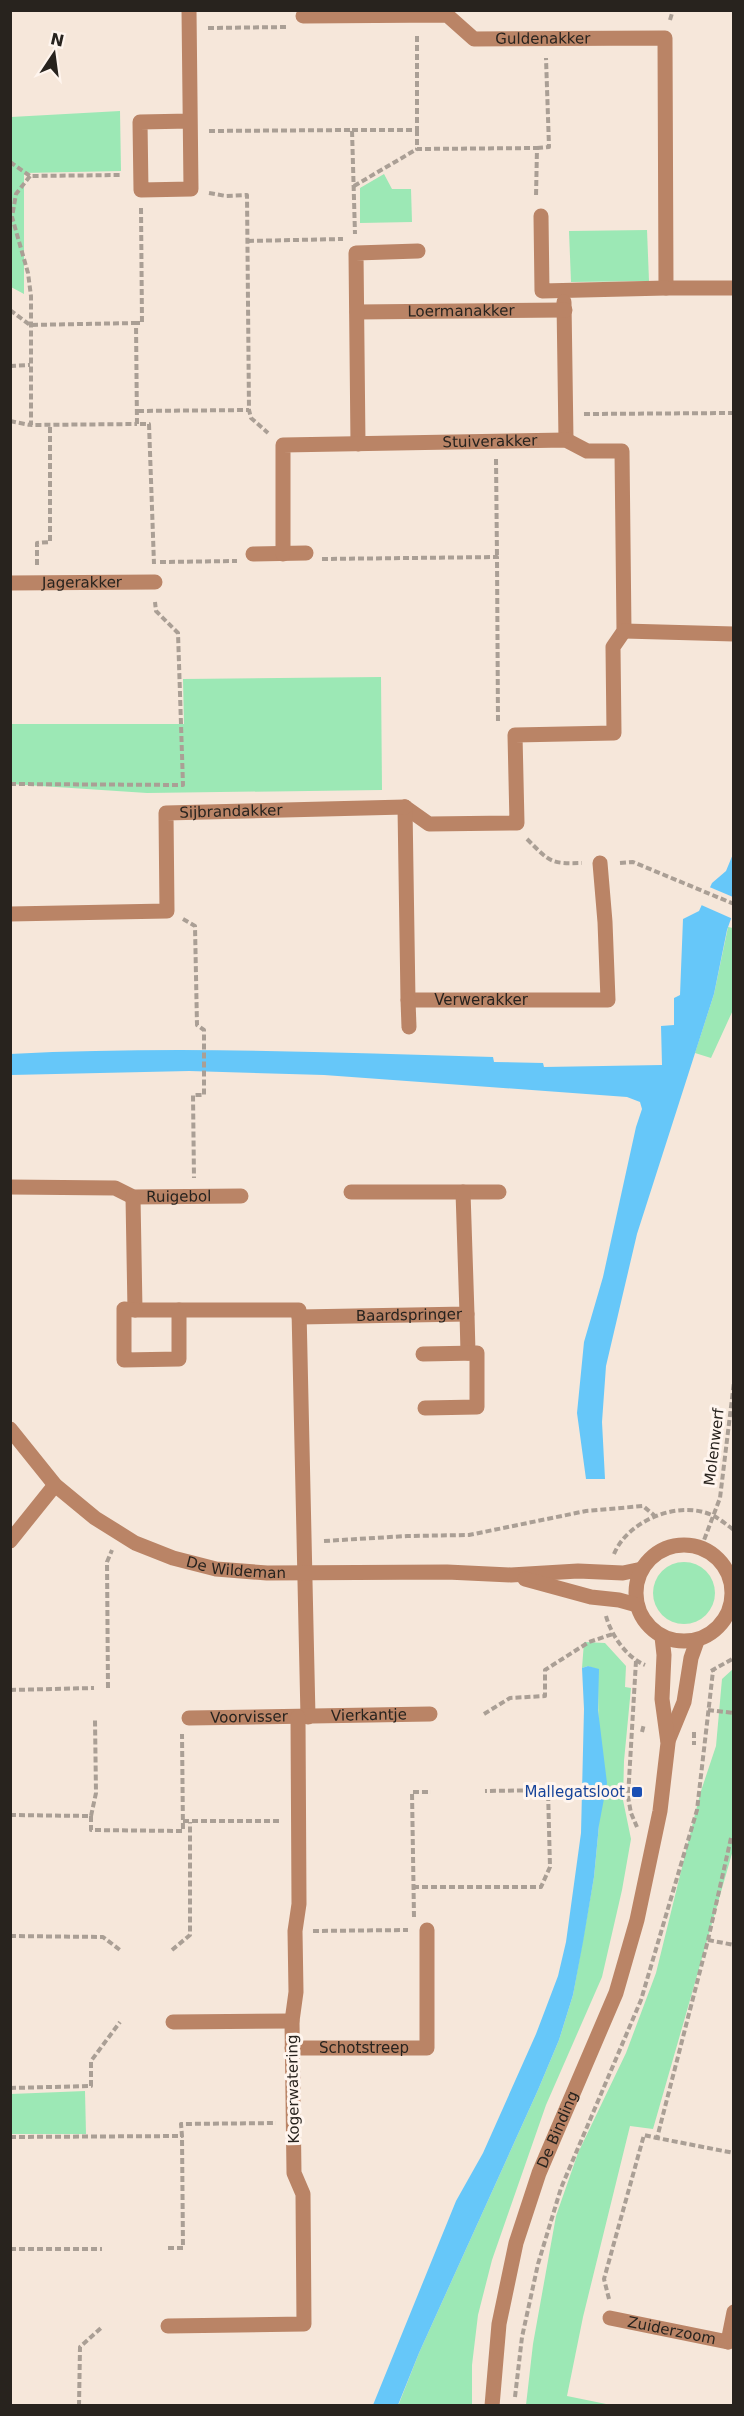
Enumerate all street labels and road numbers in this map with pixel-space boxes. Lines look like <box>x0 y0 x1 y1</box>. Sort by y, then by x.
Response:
street label: Guldenakker <box>495 29 591 48</box>
street label: Loermanakker <box>407 301 516 321</box>
street label: Stuiverakker <box>442 431 538 451</box>
street label: Jagerakker <box>41 573 123 592</box>
street label: Sijbrandakker <box>179 801 284 822</box>
street label: Verwerakker <box>434 991 529 1009</box>
street label: Ruigebol <box>146 1187 211 1206</box>
street label: Baardspringer <box>356 1305 463 1325</box>
street label: Molenwerf <box>700 1406 728 1487</box>
street label: De Wildeman <box>184 1553 286 1582</box>
street label: Vierkantje <box>331 1705 407 1725</box>
street label: Voorvisser <box>210 1707 289 1727</box>
street label: Kogerwatering <box>283 2034 303 2144</box>
street label: Schotstreep <box>319 2039 409 2057</box>
street label: De Binding <box>533 2088 582 2171</box>
street label: Zuiderzoom <box>626 2313 718 2348</box>

